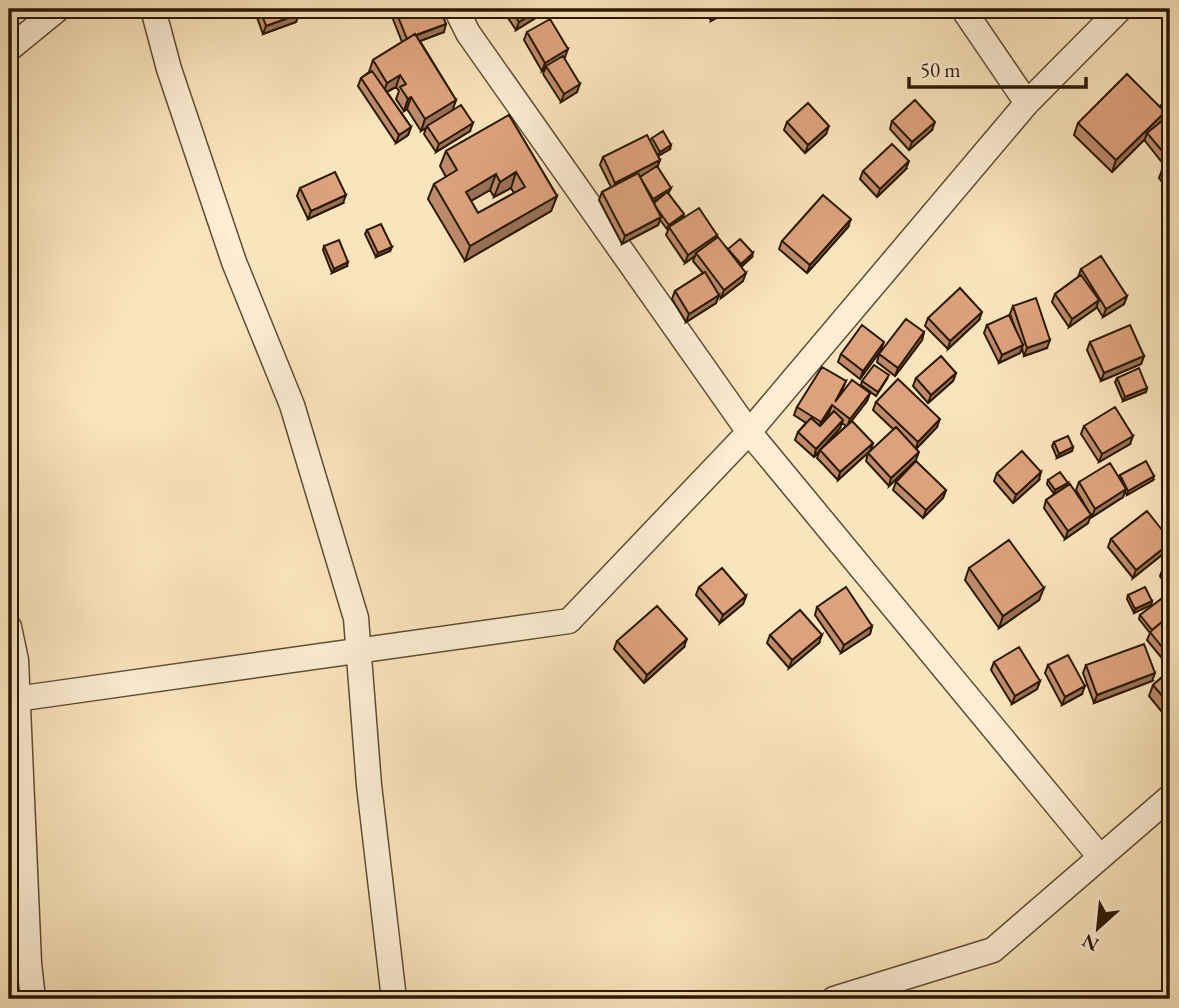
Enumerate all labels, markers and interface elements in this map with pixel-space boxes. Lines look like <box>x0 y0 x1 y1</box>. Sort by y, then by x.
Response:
scale bar <box>909 46 1086 90</box>
text: 50 m <box>920 56 961 83</box>
north arrow <box>1064 892 1134 962</box>
text: N <box>1077 928 1103 957</box>

